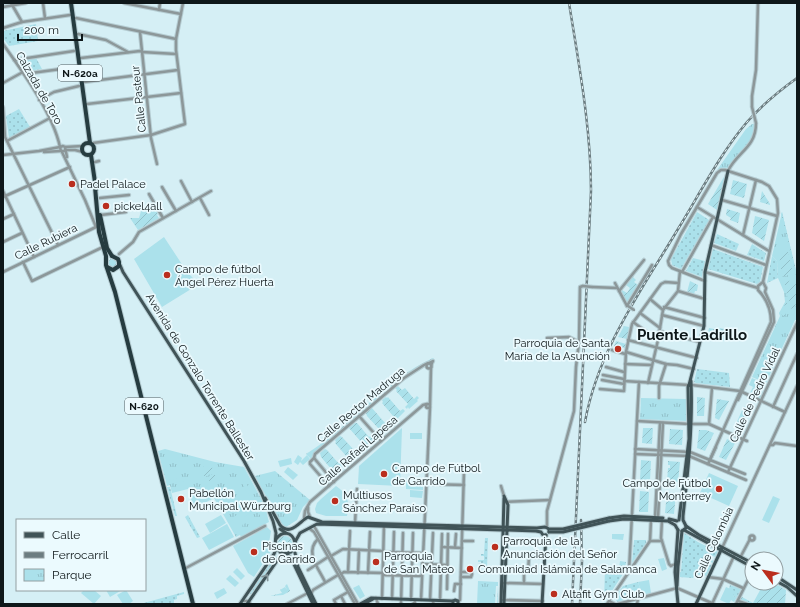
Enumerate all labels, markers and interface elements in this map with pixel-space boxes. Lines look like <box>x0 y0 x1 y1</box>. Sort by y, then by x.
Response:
scale bar <box>18 16 82 42</box>
text: 200 m <box>24 23 59 37</box>
street label: Calzada de Toro <box>13 49 65 127</box>
road number: N-620a <box>58 65 102 81</box>
street label: Calle Pasteur <box>129 65 149 133</box>
place label: Padel Palace <box>80 178 146 191</box>
marker: Padel Palace <box>67 179 77 189</box>
place label: pickel4all <box>114 200 162 213</box>
marker: pickel4all <box>101 201 111 211</box>
street label: Calle Rubiera <box>13 221 79 263</box>
place label: Campo de fútbol Ángel Pérez Huerta <box>175 263 274 289</box>
marker: Campo de fútbol Ángel Pérez Huerta <box>162 270 172 280</box>
street label: Avenida de Gonzalo Torrente Ballester <box>143 291 257 463</box>
district label: Puente Ladrillo <box>637 326 747 344</box>
place label: Parroquia de Santa María de la Asunción <box>505 337 610 363</box>
marker: Parroquia de Santa María de la Asunción <box>613 344 623 354</box>
street label: Calle de Pedro Vidal <box>727 345 783 445</box>
street label: Calle Rector Madruga <box>315 365 407 445</box>
road number: N-620 <box>125 398 163 414</box>
street label: Calle Rafael Lapesa <box>316 413 400 489</box>
place label: Campo de Fútbol de Garrido <box>392 462 481 488</box>
marker: Campo de Fútbol de Garrido <box>379 469 389 479</box>
place label: Campo de Fútbol Monterrey <box>622 477 711 503</box>
marker: Campo de Fútbol Monterrey <box>714 484 724 494</box>
place label: Pabellón Municipal Würzburg <box>189 487 291 513</box>
place label: Multiusos Sánchez Paraíso <box>343 489 426 515</box>
marker: Pabellón Municipal Würzburg <box>176 494 186 504</box>
marker: Multiusos Sánchez Paraíso <box>330 496 340 506</box>
street label: Calle Colombia <box>692 505 736 581</box>
legend <box>16 519 146 591</box>
text: Calle <box>52 528 80 542</box>
place label: Parroquia de la Anunciación del Señor <box>503 535 617 561</box>
place label: Piscinas de Garrido <box>262 540 316 566</box>
marker: Parroquia de la Anunciación del Señor <box>490 542 500 552</box>
marker: Piscinas de Garrido <box>249 547 259 557</box>
text: Ferrocarril <box>52 548 109 562</box>
place label: Parroquia de San Mateo <box>384 550 455 576</box>
north arrow <box>744 551 784 591</box>
marker: Parroquia de San Mateo <box>371 557 381 567</box>
text: N <box>748 559 764 573</box>
place label: Comunidad Islámica de Salamanca <box>478 563 657 576</box>
marker: Comunidad Islámica de Salamanca <box>465 564 475 574</box>
text: Parque <box>52 568 92 582</box>
one-way arrow <box>261 574 268 581</box>
place label: Altafit Gym Club <box>562 588 645 601</box>
marker: Altafit Gym Club <box>549 589 559 599</box>

